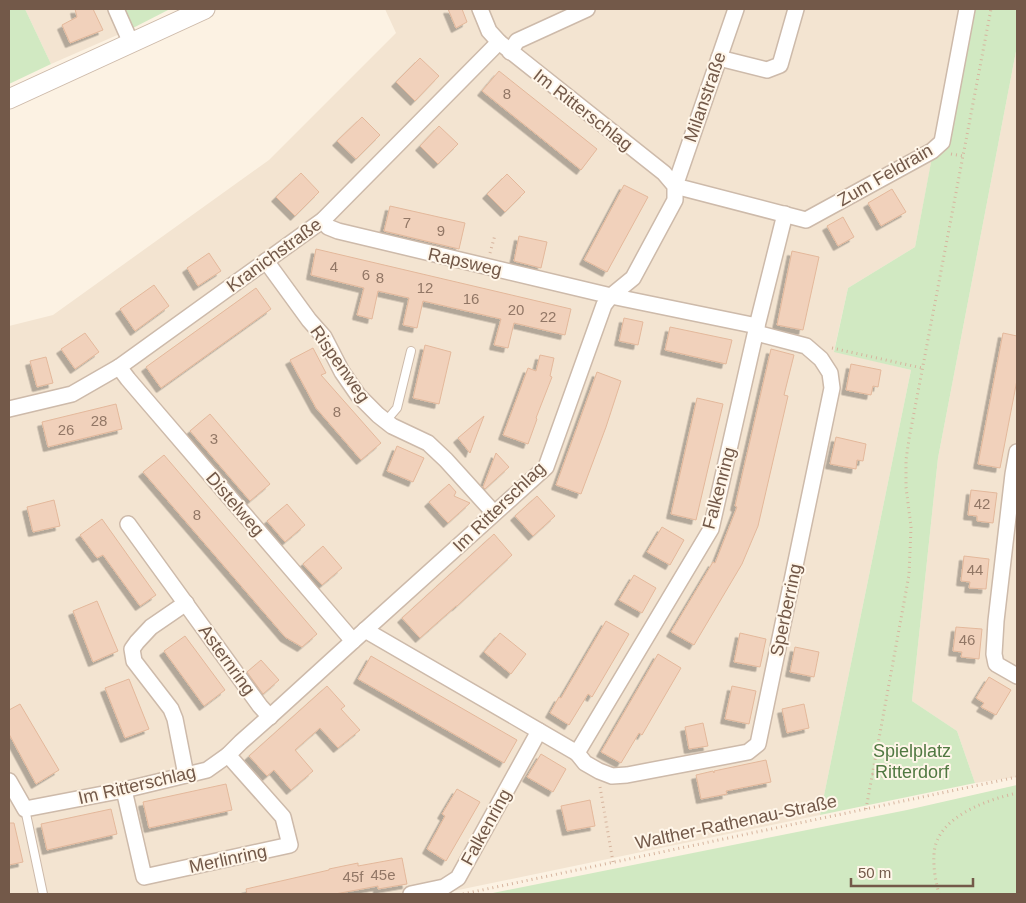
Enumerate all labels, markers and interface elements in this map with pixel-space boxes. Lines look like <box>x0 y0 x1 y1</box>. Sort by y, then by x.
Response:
street label: Milanstraße <box>680 49 730 145</box>
street label: Im Ritterschlag <box>530 65 636 155</box>
house number: 8 <box>503 85 511 102</box>
street label: Zum Feldrain <box>834 140 936 210</box>
street label: Kranichstraße <box>223 214 325 296</box>
house number: 7 <box>403 214 411 231</box>
house number: 9 <box>437 222 445 239</box>
street label: Rapsweg <box>426 244 504 280</box>
house number: 4 <box>330 258 338 275</box>
house number: 6 <box>362 266 370 283</box>
house number: 8 <box>376 269 384 286</box>
house number: 12 <box>417 279 433 296</box>
house number: 16 <box>463 290 479 307</box>
house number: 20 <box>508 301 524 318</box>
house number: 22 <box>540 308 556 325</box>
street label: Rispenweg <box>306 322 374 406</box>
house number: 8 <box>333 403 341 420</box>
house number: 28 <box>91 412 107 429</box>
house number: 26 <box>58 421 74 438</box>
house number: 3 <box>210 430 218 447</box>
street label: Falkenring <box>698 445 740 531</box>
street label: Im Ritterschlag <box>449 458 549 556</box>
street label: Distelweg <box>202 468 268 540</box>
house number: 42 <box>974 495 990 512</box>
house number: 8 <box>193 506 201 523</box>
house number: 44 <box>967 561 983 578</box>
street label: Sperberring <box>766 562 806 658</box>
street label: Asternring <box>195 621 259 699</box>
house number: 46 <box>959 631 975 648</box>
park label: Spielplatz Ritterdorf <box>873 741 951 782</box>
street label: Im Ritterschlag <box>76 762 198 808</box>
street label: Falkenring <box>457 785 515 869</box>
street label: Walther-Rathenau-Straße <box>633 791 839 853</box>
street label: Merlinring <box>187 841 269 877</box>
scale bar <box>851 856 974 888</box>
text: 50 m <box>858 864 891 881</box>
house number: 45e <box>370 866 396 883</box>
house number: 45f <box>343 868 364 885</box>

